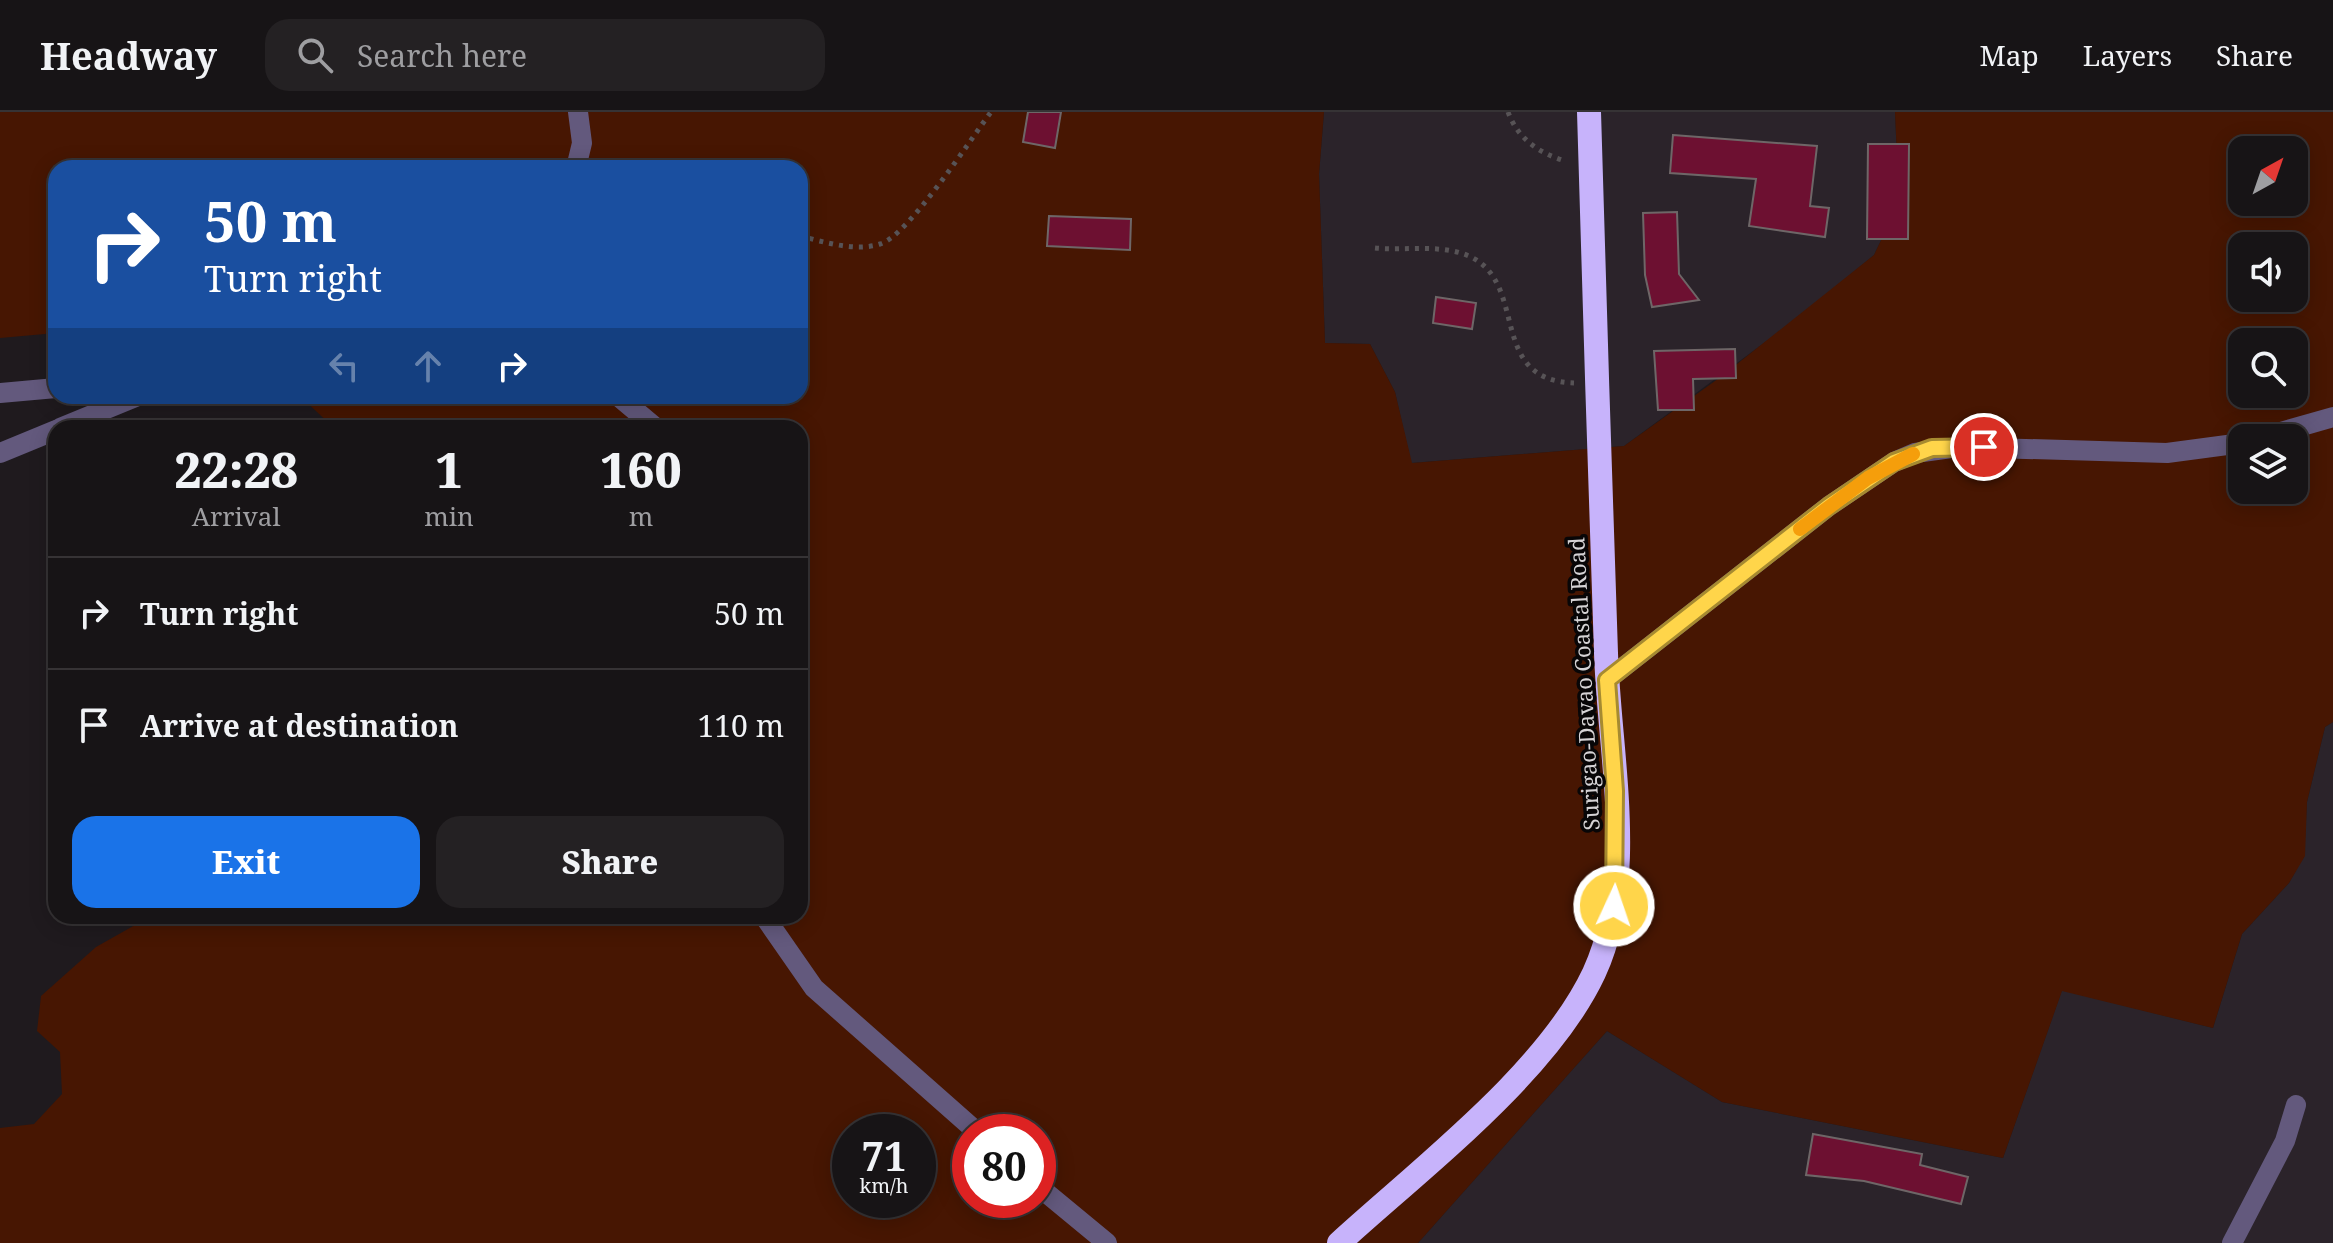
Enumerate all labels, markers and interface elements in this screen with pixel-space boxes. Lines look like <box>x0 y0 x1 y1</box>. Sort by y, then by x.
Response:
search box <box>265 19 825 91</box>
text: Headway <box>40 29 217 81</box>
icon: search <box>293 33 337 77</box>
text: Search here <box>357 35 527 76</box>
text: Map <box>1980 36 2039 74</box>
text: Layers <box>2083 36 2172 74</box>
text: Share <box>2216 36 2293 74</box>
north arrow <box>2228 136 2308 216</box>
map controls <box>2228 136 2308 504</box>
text: 50 m <box>204 182 337 258</box>
icon: right <box>72 192 176 296</box>
button: sound <box>2228 232 2308 312</box>
text: Turn right <box>204 254 382 303</box>
button: search <box>2228 328 2308 408</box>
icon: left <box>322 344 366 388</box>
icon: ahead <box>406 344 450 388</box>
icon: right <box>490 344 534 388</box>
pin <box>1950 413 2018 481</box>
button: layers <box>2228 424 2308 504</box>
icon: arrive <box>1962 425 2006 469</box>
text: 22:28 <box>174 437 298 502</box>
text: 1 <box>435 437 463 502</box>
text: 160 <box>600 437 682 502</box>
text: Arrival <box>192 498 281 534</box>
text: min <box>424 498 474 534</box>
text: m <box>629 498 653 534</box>
street label: Surigao-Davao Coastal Road <box>1560 536 1606 831</box>
icon: right <box>72 591 116 635</box>
text: Turn right <box>140 593 298 634</box>
text: 50 m <box>714 593 784 634</box>
icon: arrive <box>72 703 116 747</box>
text: Arrive at destination <box>140 705 459 746</box>
text: 110 m <box>698 705 784 746</box>
button: Exit <box>72 816 420 908</box>
button: Share <box>436 816 784 908</box>
position arrow <box>1572 864 1656 948</box>
speed limit sign: 80 <box>952 1114 1056 1218</box>
text: 71 <box>861 1128 907 1183</box>
text: km/h <box>859 1172 909 1199</box>

